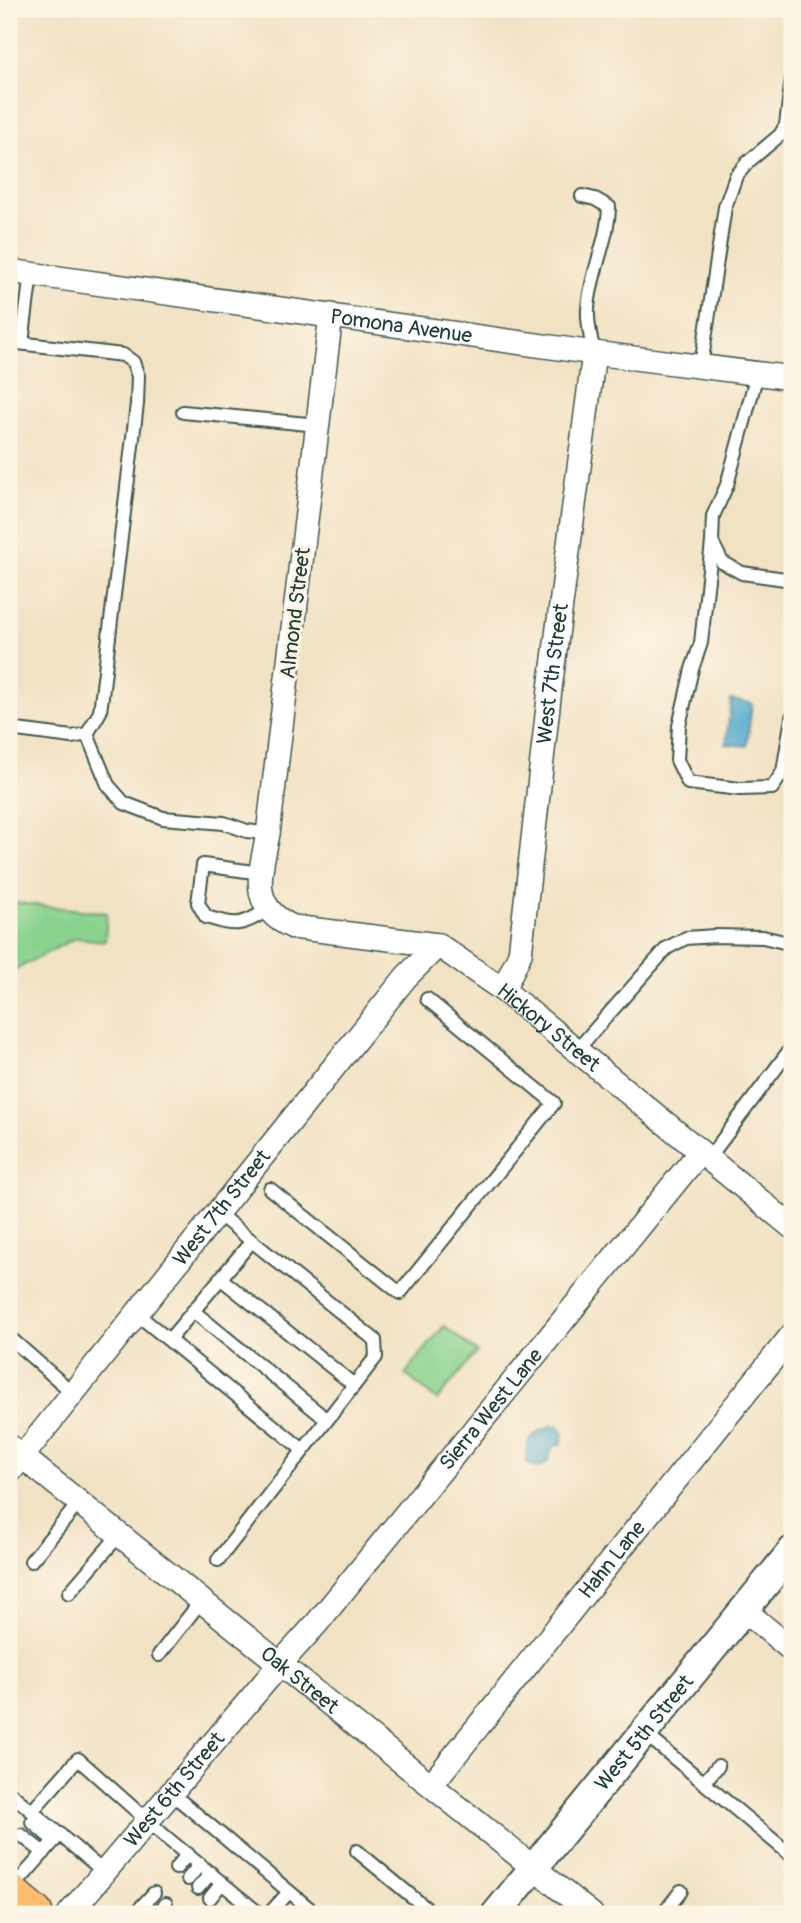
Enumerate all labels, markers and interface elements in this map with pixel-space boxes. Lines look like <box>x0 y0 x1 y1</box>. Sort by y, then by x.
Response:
street label: Pomona Avenue <box>329 303 474 350</box>
street label: Almond Street <box>274 545 317 680</box>
street label: West 7th Street <box>531 601 575 746</box>
street label: Hickory Street <box>491 977 606 1078</box>
street label: West 7th Street <box>167 1144 277 1272</box>
street label: Sierra West Lane <box>434 1342 549 1476</box>
street label: Hahn Lane <box>573 1515 652 1604</box>
street label: Oak Street <box>255 1640 345 1720</box>
street label: West 5th Street <box>589 1669 700 1797</box>
street label: West 6th Street <box>118 1726 231 1853</box>

